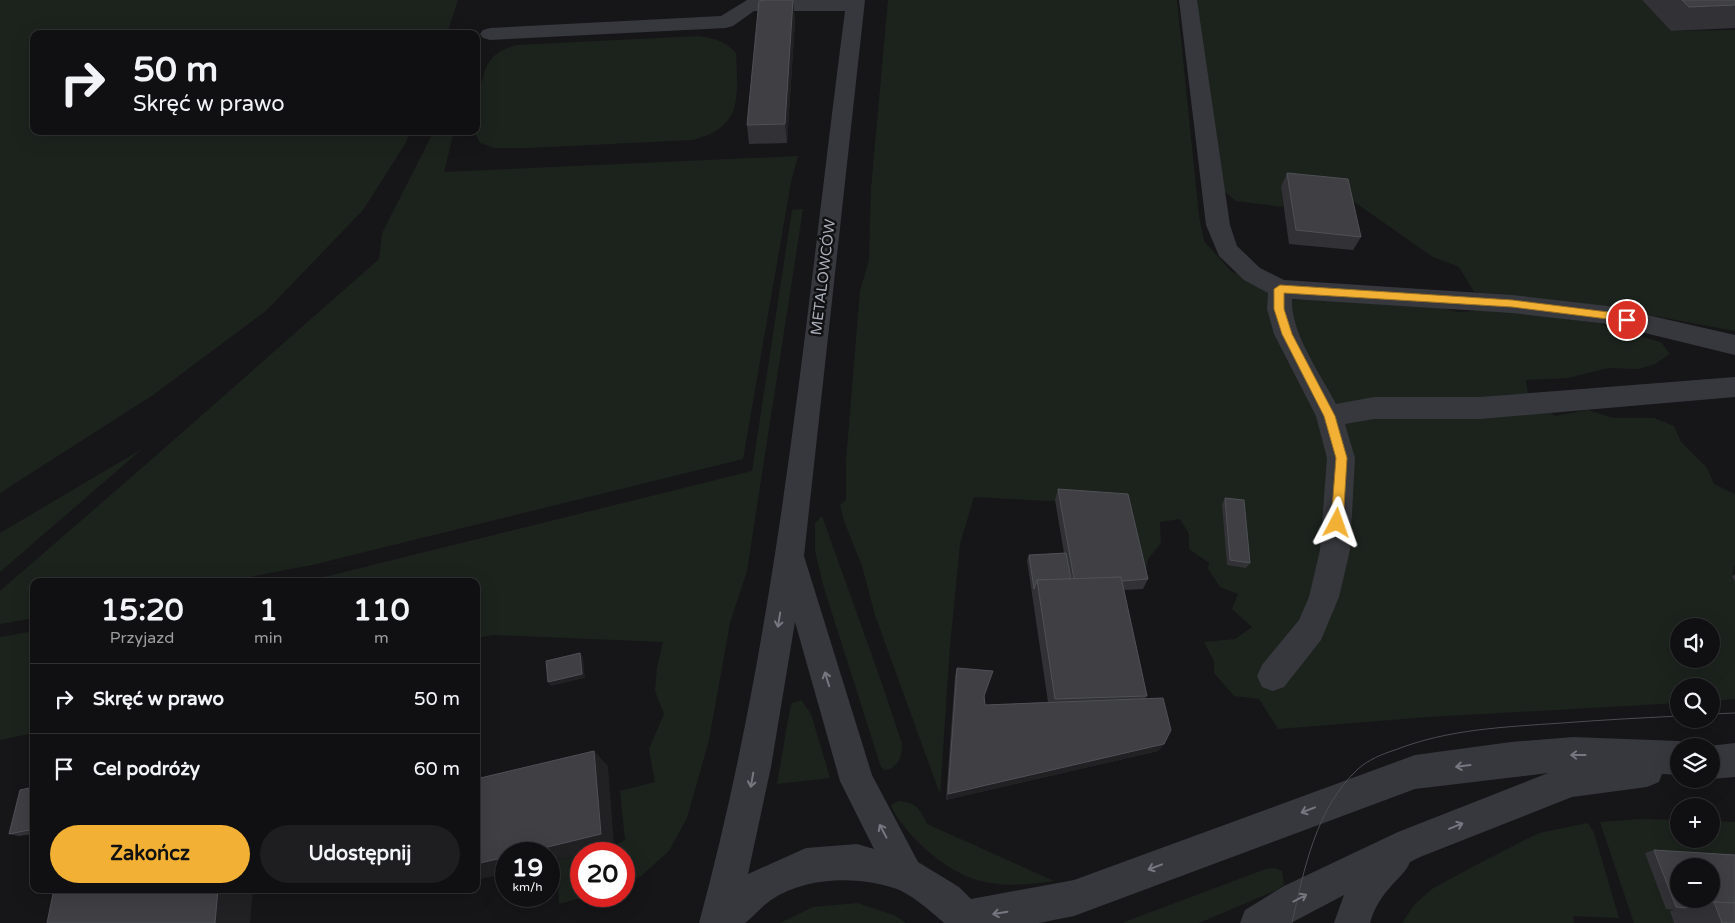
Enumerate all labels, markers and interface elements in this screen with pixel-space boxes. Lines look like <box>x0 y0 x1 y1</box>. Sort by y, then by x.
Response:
text: 50 m <box>133 49 218 91</box>
icon: right <box>50 50 115 115</box>
text: Skręć w prawo <box>133 91 285 117</box>
street label: METALOWCÓW <box>807 218 839 336</box>
pin <box>1606 299 1648 341</box>
icon: arrive <box>1613 306 1641 334</box>
position arrow <box>1310 496 1362 548</box>
text: 15:20 <box>100 592 184 629</box>
text: 1 <box>259 592 278 629</box>
text: 110 <box>353 592 410 629</box>
one-way arrow <box>774 612 784 628</box>
map controls <box>1670 618 1720 908</box>
button: sound <box>1670 618 1720 668</box>
text: Przyjazd <box>110 628 174 648</box>
text: min <box>254 628 283 648</box>
text: m <box>374 628 389 648</box>
one-way arrow <box>822 672 832 688</box>
button: search <box>1670 678 1720 728</box>
icon: right <box>50 685 78 713</box>
text: Skręć w prawo <box>93 688 224 710</box>
text: 50 m <box>414 688 460 710</box>
button: layers <box>1670 738 1720 788</box>
one-way arrow <box>1570 750 1586 760</box>
icon: arrive <box>50 755 78 783</box>
text: Cel podróży <box>93 758 200 780</box>
text: 60 m <box>414 758 460 780</box>
one-way arrow <box>1455 761 1471 771</box>
one-way arrow <box>747 772 757 788</box>
button: + <box>1670 798 1720 848</box>
one-way arrow <box>1300 806 1316 815</box>
one-way arrow <box>1447 821 1463 830</box>
one-way arrow <box>878 824 887 839</box>
button: Zakończ <box>50 825 250 883</box>
button: Udostępnij <box>260 825 460 883</box>
speed limit sign: 20 <box>570 842 635 907</box>
text: 19 <box>512 853 543 883</box>
button: − <box>1670 858 1720 908</box>
one-way arrow <box>1148 863 1164 872</box>
text: km/h <box>512 880 543 894</box>
one-way arrow <box>1293 893 1308 903</box>
one-way arrow <box>992 908 1008 918</box>

